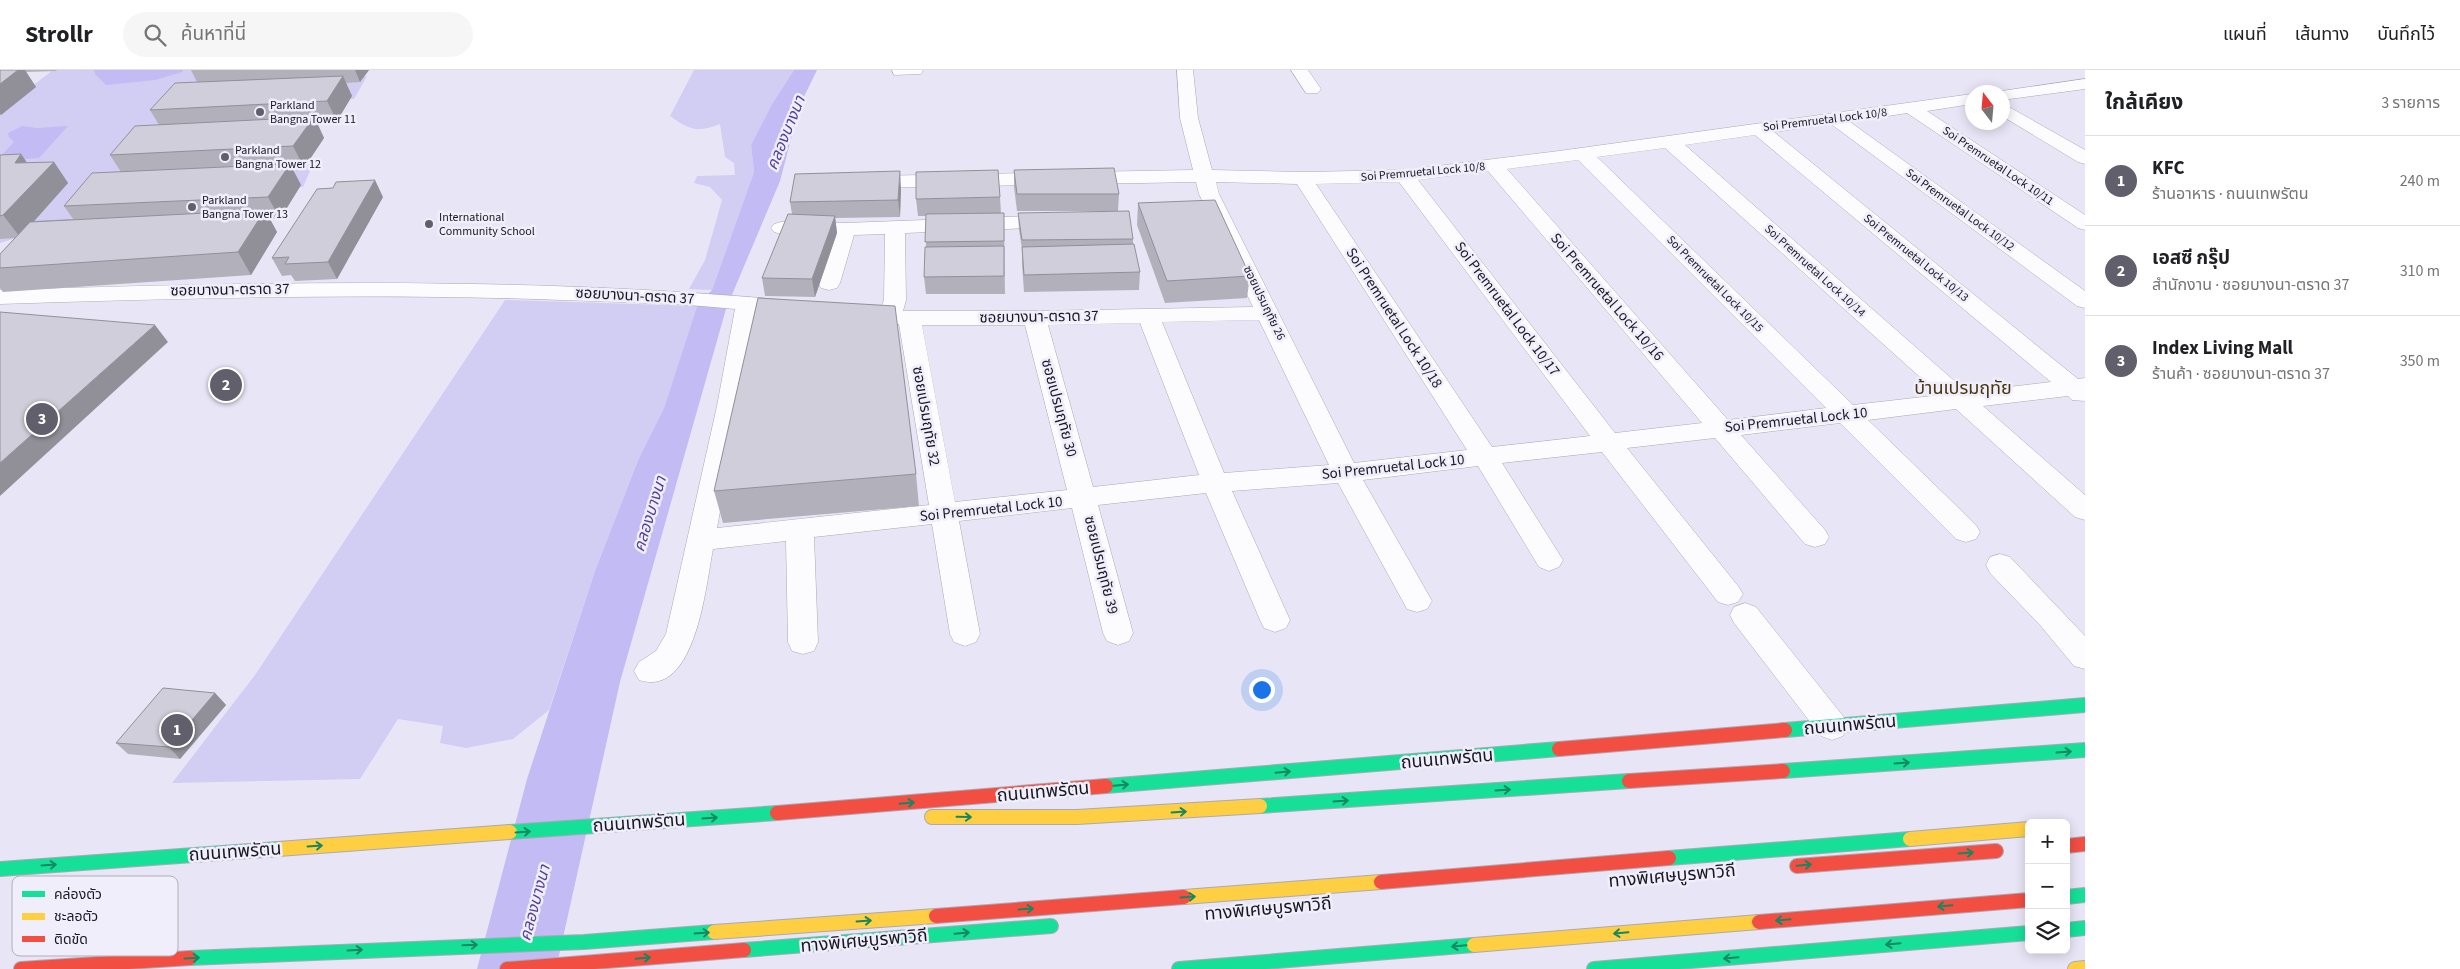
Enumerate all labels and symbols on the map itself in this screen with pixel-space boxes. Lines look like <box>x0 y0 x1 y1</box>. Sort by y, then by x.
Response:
north arrow <box>1965 85 2010 130</box>
water label: คลองบางนา <box>761 91 811 173</box>
place label: Parkland Bangna Tower 11 <box>270 97 356 128</box>
street label: Soi Premruetal Lock 10/8 <box>1762 104 1888 136</box>
marker: Parkland Bangna Tower 11 <box>254 106 266 118</box>
street label: Soi Premruetal Lock 10/11 <box>1939 122 2057 210</box>
place label: Parkland Bangna Tower 12 <box>235 142 321 173</box>
marker: Parkland Bangna Tower 12 <box>219 151 231 163</box>
street label: Soi Premruetal Lock 10/8 <box>1360 158 1486 186</box>
street label: Soi Premruetal Lock 10/12 <box>1902 165 2018 255</box>
place label: Parkland Bangna Tower 13 <box>202 192 288 223</box>
marker: Parkland Bangna Tower 13 <box>186 201 198 213</box>
place label: International Community School <box>439 209 535 240</box>
street label: Soi Premruetal Lock 10/13 <box>1860 210 1972 306</box>
marker: International Community School <box>423 218 435 230</box>
street label: Soi Premruetal Lock 10/14 <box>1761 221 1869 321</box>
street label: Soi Premruetal Lock 10/16 <box>1545 228 1669 366</box>
street label: Soi Premruetal Lock 10/15 <box>1663 232 1767 336</box>
street label: Soi Premruetal Lock 10/17 <box>1449 237 1565 381</box>
street label: Soi Premruetal Lock 10/18 <box>1341 244 1447 392</box>
street label: ซอยเปรมฤทัย 26 <box>1239 263 1289 343</box>
street label: ซอยบางนา-ตราด 37 <box>170 278 290 302</box>
street label: ซอยบางนา-ตราด 37 <box>575 282 695 310</box>
street label: ซอยบางนา-ตราด 37 <box>979 305 1099 329</box>
street label: ซอยเปรมฤทัย 30 <box>1036 357 1082 459</box>
street label: ซอยเปรมฤทัย 32 <box>907 365 945 467</box>
pin: 2 <box>210 366 242 404</box>
district label: บ้านเปรมฤทัย <box>1914 376 2012 401</box>
pin: 3 <box>26 400 58 438</box>
street label: Soi Premruetal Lock 10 <box>1724 402 1868 438</box>
street label: Soi Premruetal Lock 10 <box>1321 449 1465 485</box>
water label: คลองบางนา <box>628 472 672 554</box>
street label: Soi Premruetal Lock 10 <box>919 491 1063 527</box>
street label: ซอยเปรมฤทัย 39 <box>1079 514 1123 616</box>
your location <box>1249 677 1275 703</box>
street label: ถนนเทพรัตน <box>1803 708 1897 742</box>
pin: 1 <box>161 711 193 749</box>
street label: ถนนเทพรัตน <box>1400 742 1494 776</box>
one-way arrow <box>2056 747 2072 756</box>
one-way arrow <box>1894 758 1910 768</box>
one-way arrow <box>1275 768 1291 777</box>
street label: ถนนเทพรัตน <box>996 775 1090 809</box>
one-way arrow <box>1113 781 1129 790</box>
one-way arrow <box>1495 785 1511 795</box>
one-way arrow <box>1333 796 1349 806</box>
one-way arrow <box>899 798 915 808</box>
street label: ถนนเทพรัตน <box>592 807 686 839</box>
one-way arrow <box>1171 807 1187 816</box>
one-way arrow <box>956 812 972 822</box>
one-way arrow <box>702 814 718 823</box>
one-way arrow <box>515 827 531 836</box>
street label: ถนนเทพรัตน <box>188 836 282 868</box>
one-way arrow <box>307 842 323 851</box>
one-way arrow <box>1958 848 1974 857</box>
street label: ทางพิเศษบูรพาวิถี <box>1607 858 1737 894</box>
one-way arrow <box>40 861 56 870</box>
water label: คลองบางนา <box>514 861 556 943</box>
one-way arrow <box>1796 861 1812 870</box>
legend <box>12 876 178 956</box>
text: คล่องตัว <box>54 885 102 905</box>
street label: ทางพิเศษบูรพาวิถี <box>1203 891 1333 927</box>
one-way arrow <box>1180 892 1196 901</box>
one-way arrow <box>1938 901 1954 911</box>
one-way arrow <box>1018 904 1034 913</box>
text: ชะลอตัว <box>54 907 98 927</box>
one-way arrow <box>1776 915 1792 924</box>
one-way arrow <box>856 916 872 925</box>
street label: ทางพิเศษบูรพาวิถี <box>799 923 929 959</box>
one-way arrow <box>694 928 710 937</box>
one-way arrow <box>953 928 969 938</box>
one-way arrow <box>1614 928 1630 938</box>
text: ติดขัด <box>54 930 88 950</box>
one-way arrow <box>1885 939 1901 949</box>
one-way arrow <box>462 940 478 950</box>
one-way arrow <box>1452 941 1468 951</box>
one-way arrow <box>346 945 362 954</box>
one-way arrow <box>184 953 200 962</box>
one-way arrow <box>1723 953 1739 962</box>
one-way arrow <box>634 954 650 963</box>

